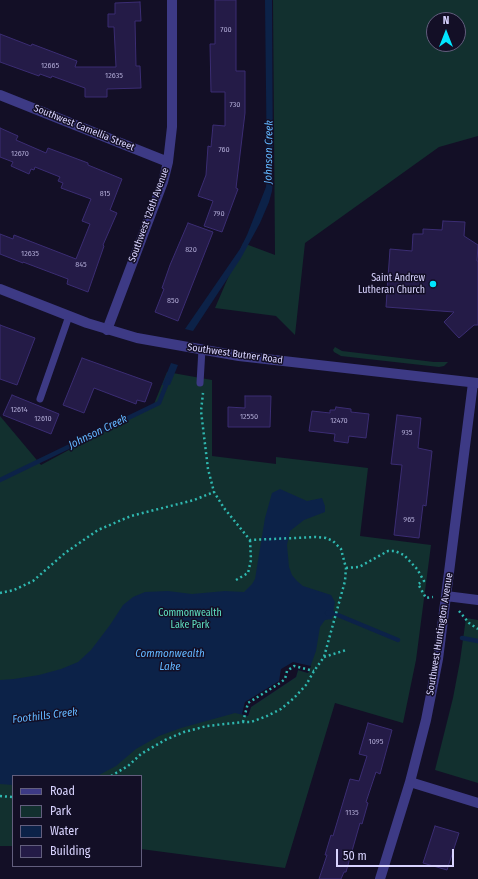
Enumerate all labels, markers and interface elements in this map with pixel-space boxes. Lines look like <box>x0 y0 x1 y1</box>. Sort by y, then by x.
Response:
north arrow <box>426 12 466 52</box>
text: N <box>443 14 449 27</box>
house number: 700 <box>220 25 232 35</box>
house number: 12665 <box>41 61 59 71</box>
house number: 12635 <box>105 71 123 81</box>
house number: 730 <box>230 100 240 110</box>
street label: Southwest Camellia Street <box>32 102 136 154</box>
water label: Johnson Creek <box>262 120 276 184</box>
house number: 760 <box>218 145 230 155</box>
house number: 12670 <box>11 149 29 159</box>
street label: Southwest 126th Avenue <box>126 166 172 264</box>
house number: 815 <box>100 189 110 199</box>
house number: 790 <box>213 209 225 219</box>
house number: 820 <box>185 245 197 255</box>
house number: 12635 <box>21 249 39 259</box>
house number: 845 <box>75 260 87 270</box>
place label: Saint Andrew Lutheran Church <box>358 272 425 296</box>
marker: Saint Andrew Lutheran Church <box>428 279 438 289</box>
house number: 850 <box>167 296 179 306</box>
street label: Southwest Butner Road <box>187 341 283 367</box>
house number: 12614 <box>10 405 28 415</box>
water label: Johnson Creek <box>66 412 130 452</box>
house number: 12550 <box>240 412 258 422</box>
house number: 12610 <box>34 414 52 424</box>
house number: 12470 <box>330 416 348 426</box>
house number: 935 <box>401 428 413 438</box>
house number: 965 <box>403 515 415 525</box>
street label: Southwest Huntington Avenue <box>424 572 456 696</box>
park label: Commonwealth Lake Park <box>158 607 222 630</box>
water label: Commonwealth Lake <box>135 647 205 673</box>
water label: Foothills Creek <box>12 705 78 727</box>
house number: 1095 <box>369 737 383 747</box>
legend <box>12 775 142 867</box>
text: Road <box>50 784 75 798</box>
text: Park <box>50 804 71 818</box>
house number: 1135 <box>345 808 359 818</box>
text: Water <box>50 824 78 838</box>
scale bar <box>338 841 456 867</box>
text: Building <box>50 844 90 858</box>
text: 50 m <box>343 849 367 863</box>

